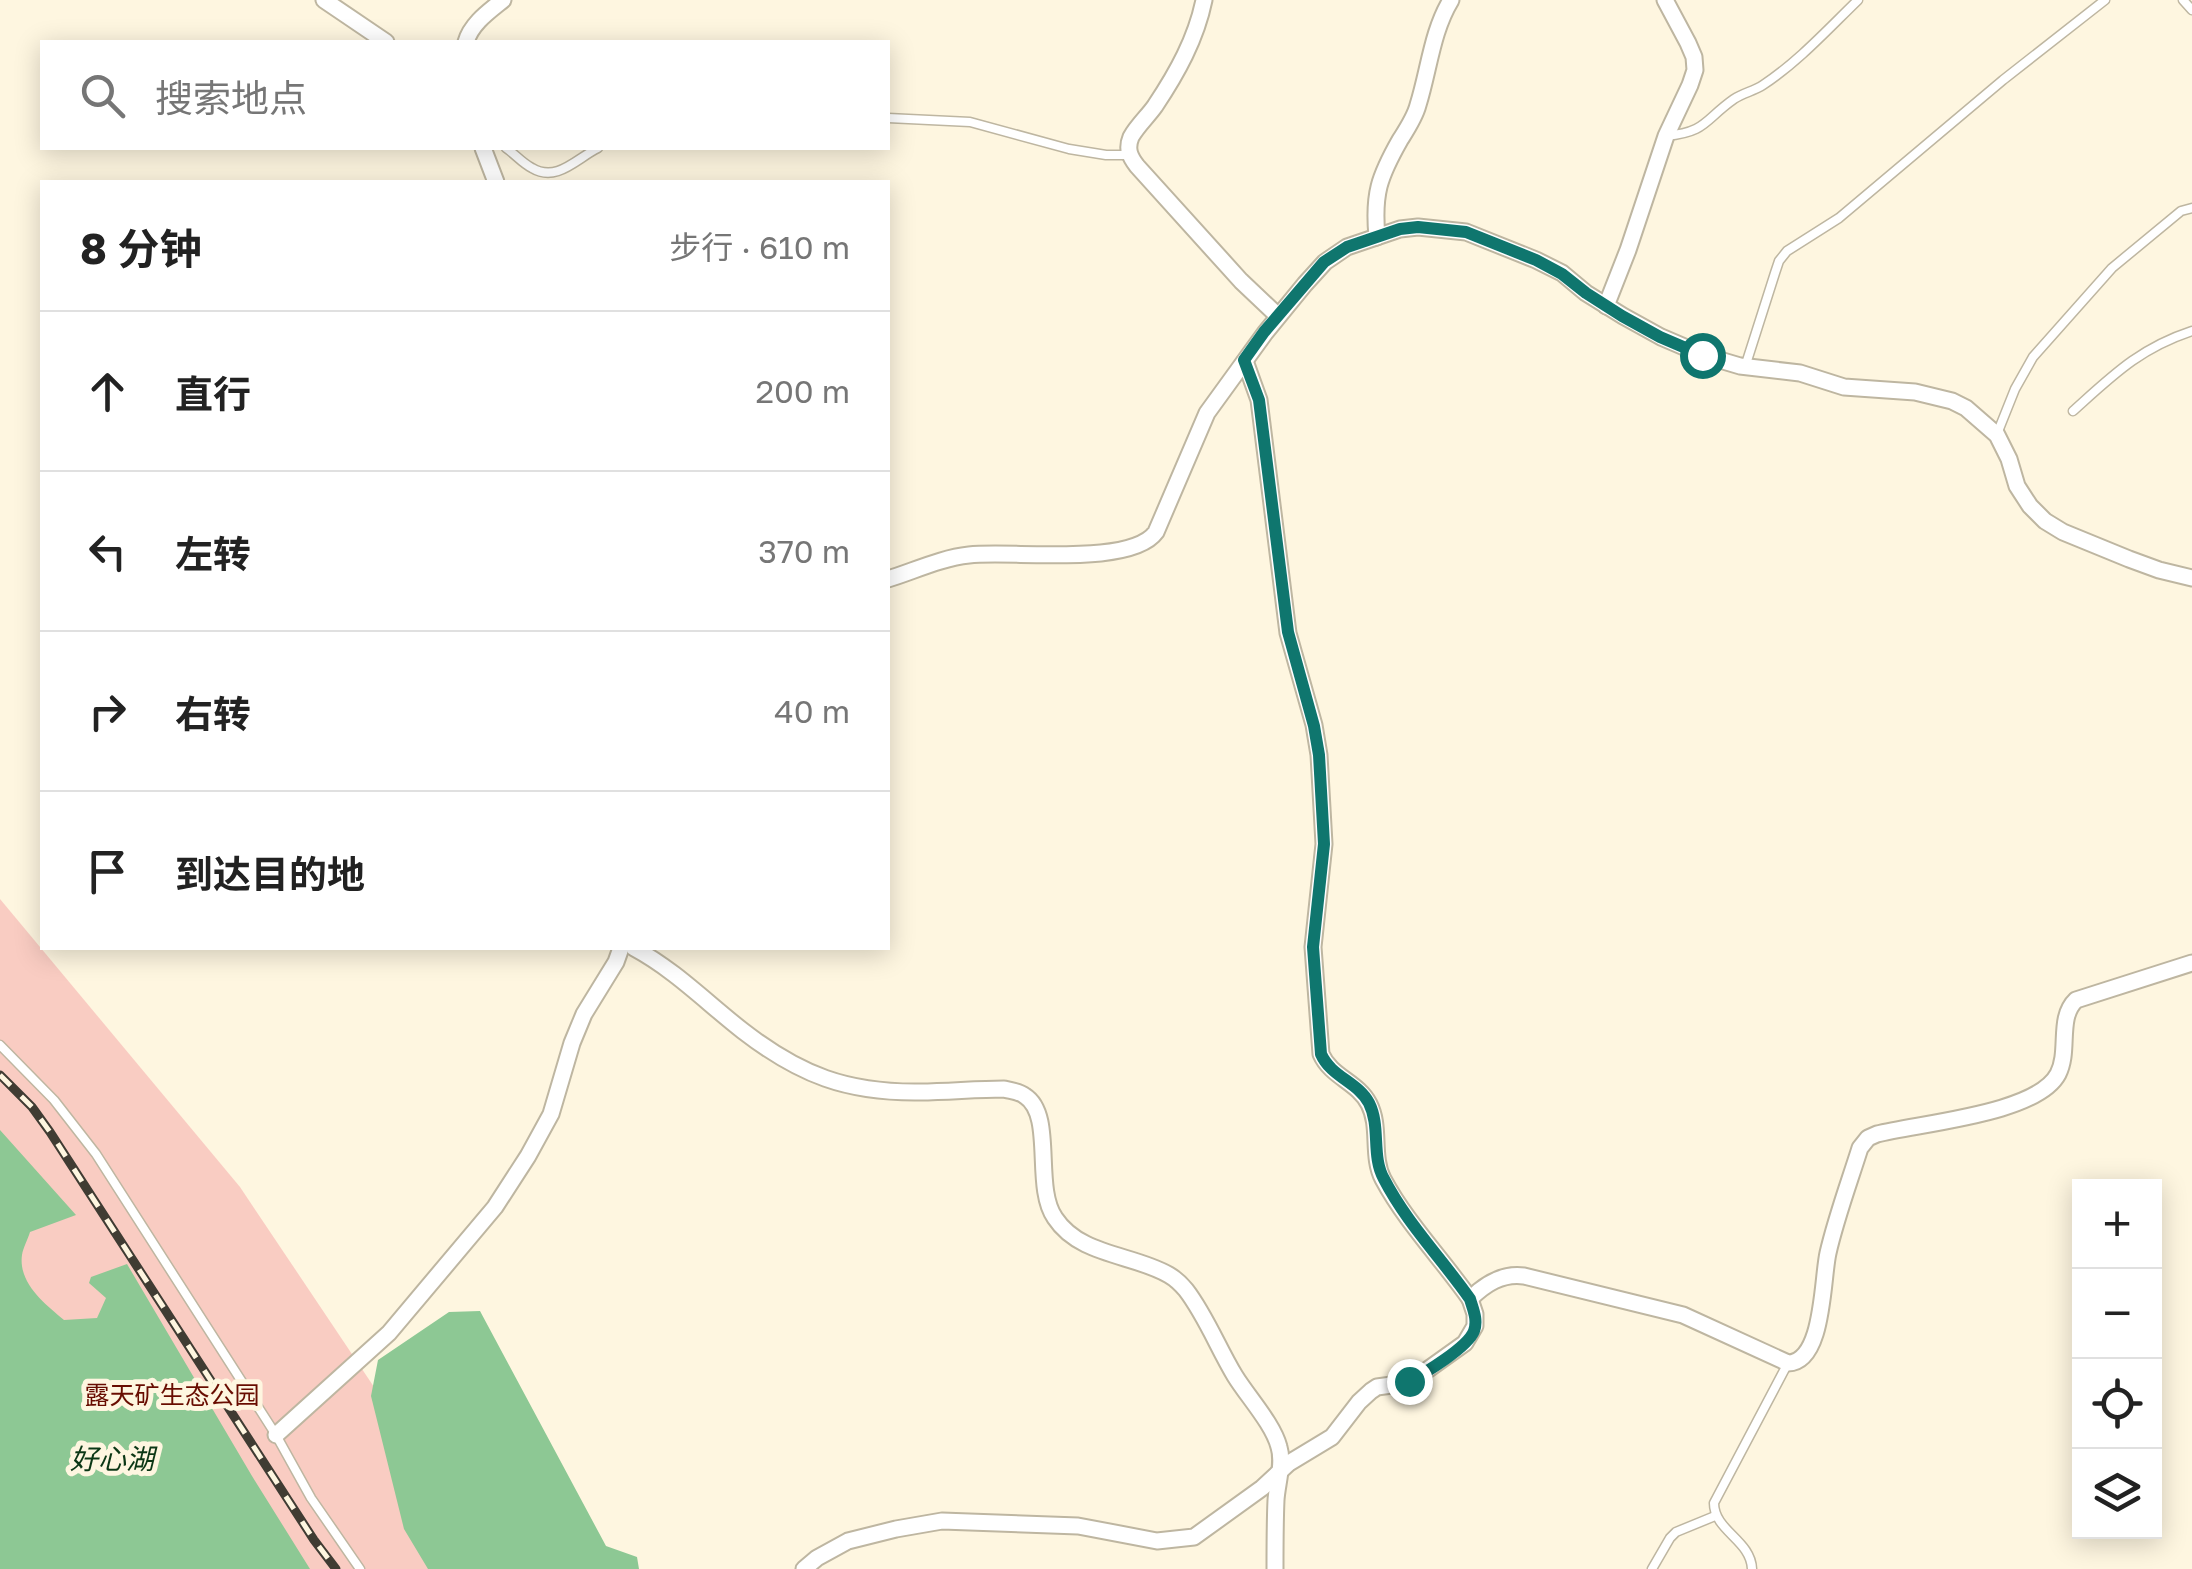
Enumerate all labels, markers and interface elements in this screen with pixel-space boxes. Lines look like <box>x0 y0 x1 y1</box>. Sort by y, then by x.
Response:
search box <box>40 40 890 150</box>
icon: search <box>75 68 130 123</box>
text: 搜索地点 <box>155 75 307 120</box>
text: 8 分钟 <box>80 223 201 273</box>
text: 步行 · 610 m <box>669 228 850 266</box>
route start <box>1680 333 1726 379</box>
icon: ahead <box>80 364 135 419</box>
text: 直行 <box>175 371 251 416</box>
text: 200 m <box>755 372 850 410</box>
icon: left <box>80 524 135 579</box>
text: 左转 <box>175 531 251 576</box>
text: 370 m <box>758 532 850 570</box>
icon: right <box>80 684 135 739</box>
text: 右转 <box>175 691 251 736</box>
text: 40 m <box>774 692 850 730</box>
icon: arrive <box>80 844 135 899</box>
text: 到达目的地 <box>175 851 365 896</box>
map controls <box>2072 1179 2162 1539</box>
button: + <box>2072 1179 2162 1269</box>
button: − <box>2072 1269 2162 1359</box>
route end <box>1387 1359 1433 1405</box>
button: locate <box>2072 1359 2162 1449</box>
park label: 露天矿生态公园 <box>84 1379 260 1410</box>
water label: 好心湖 <box>70 1442 158 1475</box>
button: layers <box>2072 1449 2162 1539</box>

